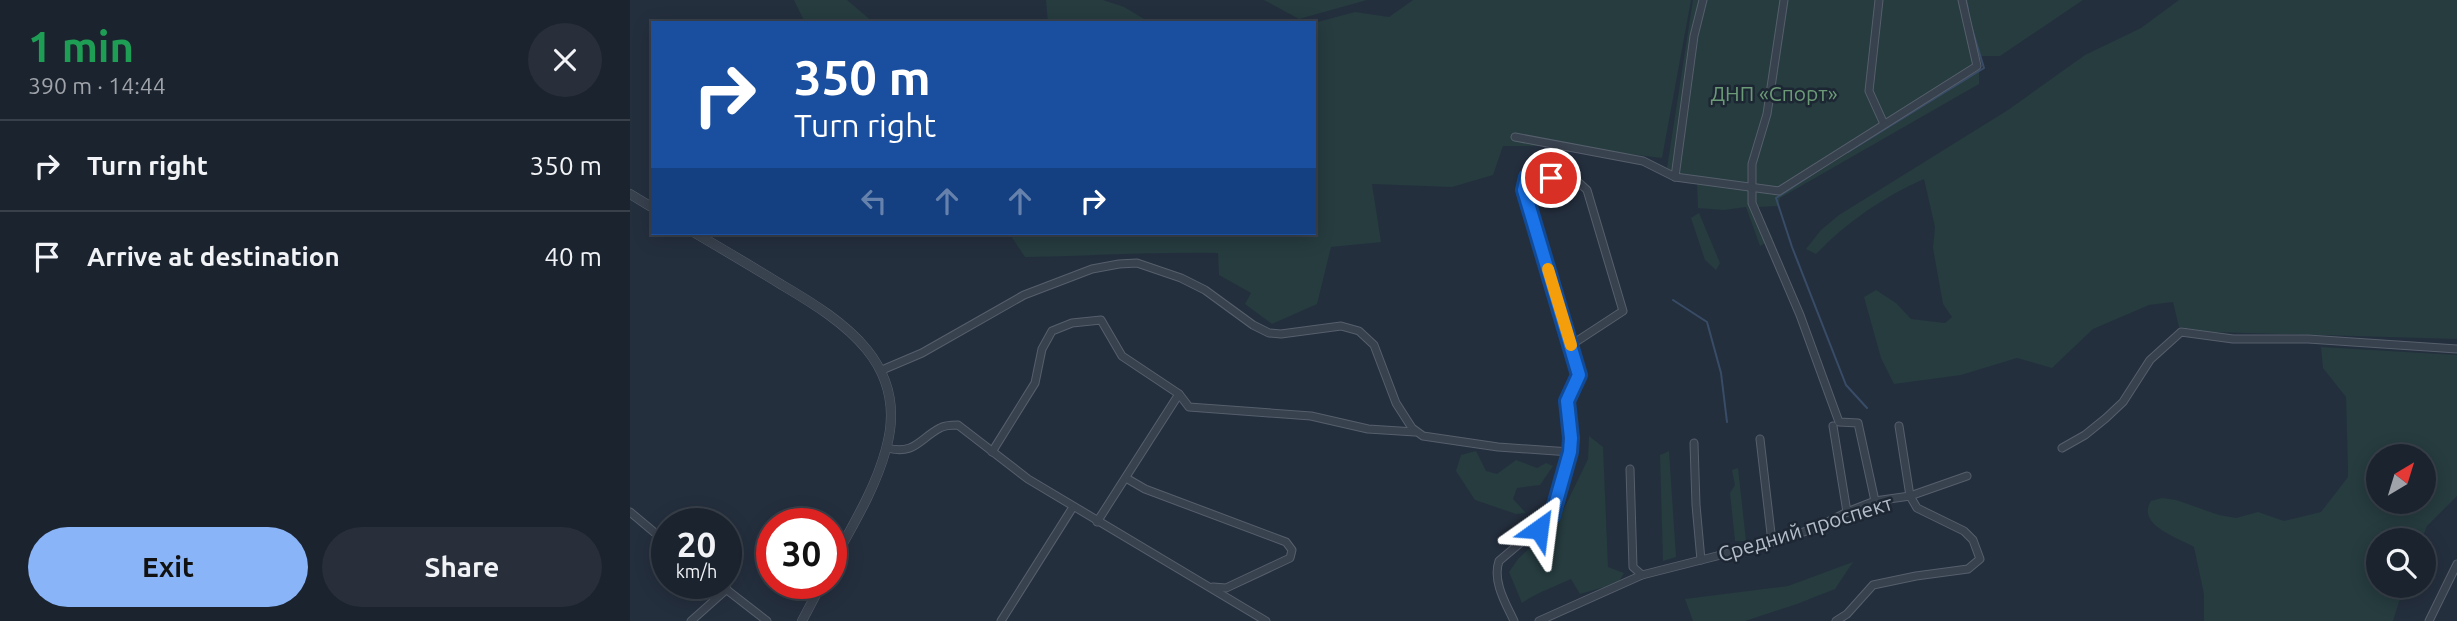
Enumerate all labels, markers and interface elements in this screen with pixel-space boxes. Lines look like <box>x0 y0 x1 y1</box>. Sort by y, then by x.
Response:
text: 1 min <box>28 23 134 70</box>
button: close <box>528 23 602 97</box>
icon: right <box>679 49 770 140</box>
text: 350 m <box>794 49 931 104</box>
text: 390 m · 14:44 <box>28 73 166 98</box>
park label: ДНП «Спорт» <box>1710 81 1838 105</box>
text: Turn right <box>794 107 936 143</box>
icon: right <box>28 147 66 185</box>
pin <box>1521 148 1581 208</box>
text: Turn right <box>87 151 208 180</box>
text: 350 m <box>530 151 602 180</box>
icon: arrive <box>1532 159 1570 197</box>
icon: left <box>855 182 893 220</box>
icon: ahead <box>928 182 966 220</box>
icon: ahead <box>1001 182 1039 220</box>
icon: right <box>1074 182 1112 220</box>
icon: arrive <box>28 238 66 276</box>
text: Arrive at destination <box>87 242 340 271</box>
text: 40 m <box>544 242 602 271</box>
north arrow <box>2366 444 2436 514</box>
map controls <box>2366 444 2436 598</box>
street label: Средний проспект <box>1715 490 1896 566</box>
position arrow <box>1502 492 1576 566</box>
speed limit sign: 30 <box>756 508 847 599</box>
text: 20 <box>677 524 716 564</box>
button: Exit <box>28 527 308 607</box>
button: Share <box>322 527 602 607</box>
button: search <box>2366 528 2436 598</box>
text: km/h <box>676 561 717 581</box>

